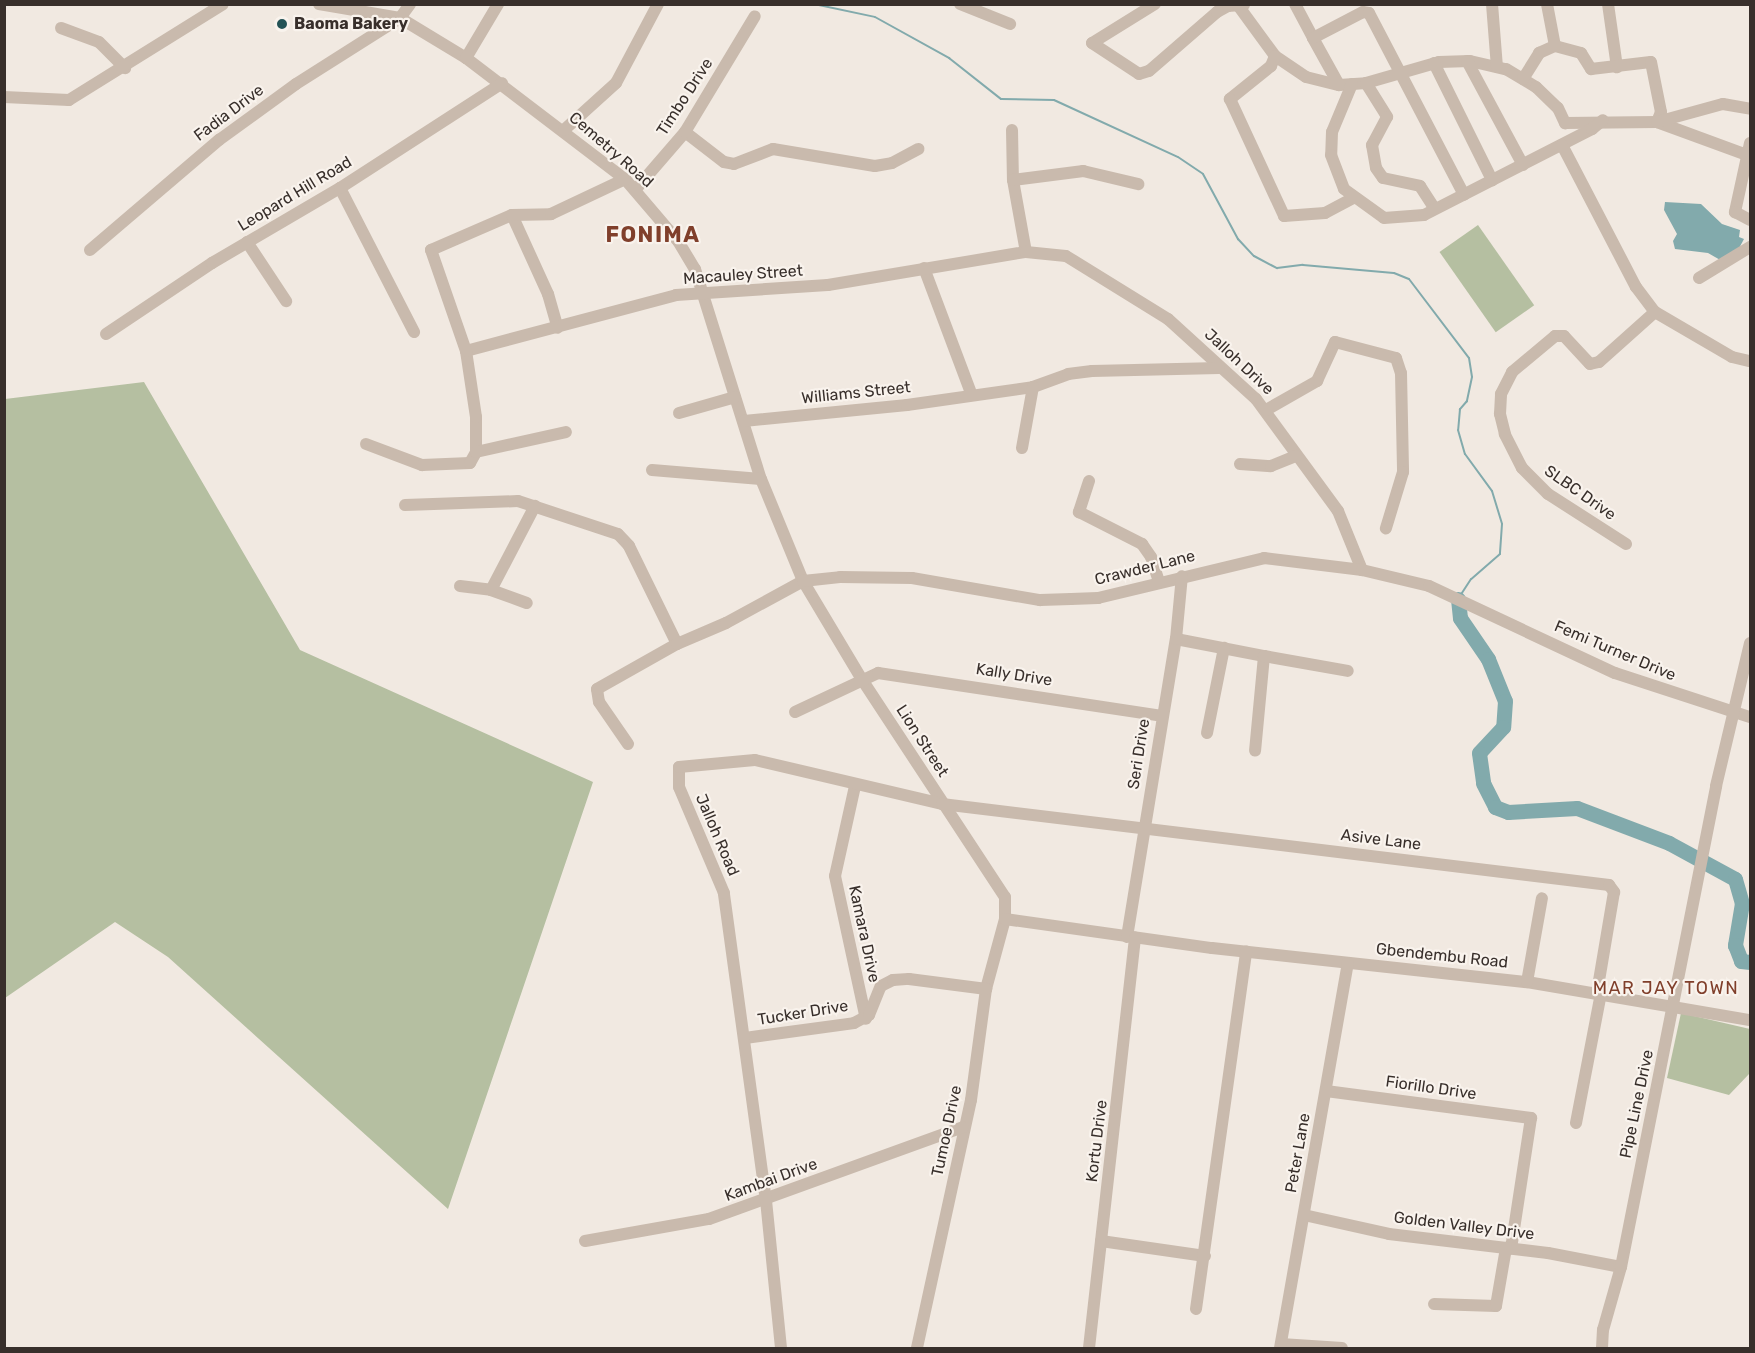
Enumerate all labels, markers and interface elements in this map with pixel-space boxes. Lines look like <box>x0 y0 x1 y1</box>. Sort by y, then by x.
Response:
place label: Baoma Bakery <box>294 14 408 34</box>
marker: Baoma Bakery <box>275 17 289 31</box>
street label: Timbo Drive <box>653 55 717 139</box>
street label: Fadia Drive <box>190 81 268 145</box>
street label: Cemetry Road <box>565 108 657 192</box>
street label: Leopard Hill Road <box>235 152 355 236</box>
district label: FONIMA <box>605 222 701 248</box>
street label: Macauley Street <box>682 261 804 289</box>
street label: Jalloh Drive <box>1200 325 1278 399</box>
street label: Williams Street <box>800 378 912 408</box>
street label: SLBC Drive <box>1541 461 1619 525</box>
street label: Crawder Lane <box>1093 546 1197 590</box>
street label: Femi Turner Drive <box>1551 617 1679 685</box>
street label: Kally Drive <box>974 659 1054 691</box>
street label: Lion Street <box>892 701 952 781</box>
street label: Seri Drive <box>1124 717 1154 791</box>
street label: Jalloh Road <box>691 791 743 879</box>
street label: Asive Lane <box>1340 826 1422 854</box>
street label: Kamara Drive <box>844 884 884 984</box>
street label: Gbendembu Road <box>1375 940 1509 972</box>
district label: MAR JAY TOWN <box>1592 977 1740 999</box>
street label: Tucker Drive <box>756 996 850 1030</box>
street label: Pipe Line Drive <box>1616 1048 1658 1160</box>
street label: Fiorillo Drive <box>1384 1072 1478 1104</box>
street label: Tumoe Drive <box>928 1084 966 1178</box>
street label: Kortu Drive <box>1082 1099 1112 1183</box>
street label: Peter Lane <box>1282 1112 1314 1194</box>
street label: Kambai Drive <box>722 1154 820 1206</box>
street label: Golden Valley Drive <box>1392 1208 1536 1244</box>

